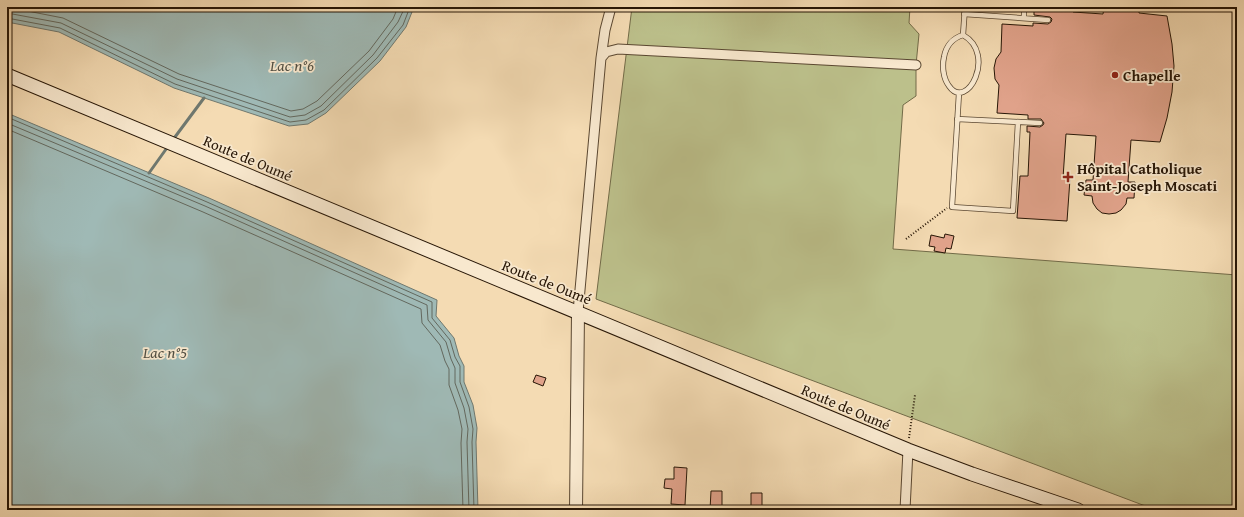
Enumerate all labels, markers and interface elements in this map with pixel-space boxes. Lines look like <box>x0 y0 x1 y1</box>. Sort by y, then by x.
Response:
water label: Lac n°6 <box>269 53 314 77</box>
place label: Chapelle <box>1123 65 1181 86</box>
marker: Chapelle <box>1110 70 1120 80</box>
street label: Route de Oumé <box>200 130 296 186</box>
place label: Hôpital Catholique Saint-Joseph Moscati <box>1077 158 1217 196</box>
marker: Hôpital Catholique Saint-Joseph Moscati <box>1062 171 1074 183</box>
street label: Route de Oumé <box>499 254 595 310</box>
water label: Lac n°5 <box>142 340 187 364</box>
street label: Route de Oumé <box>798 379 894 435</box>

